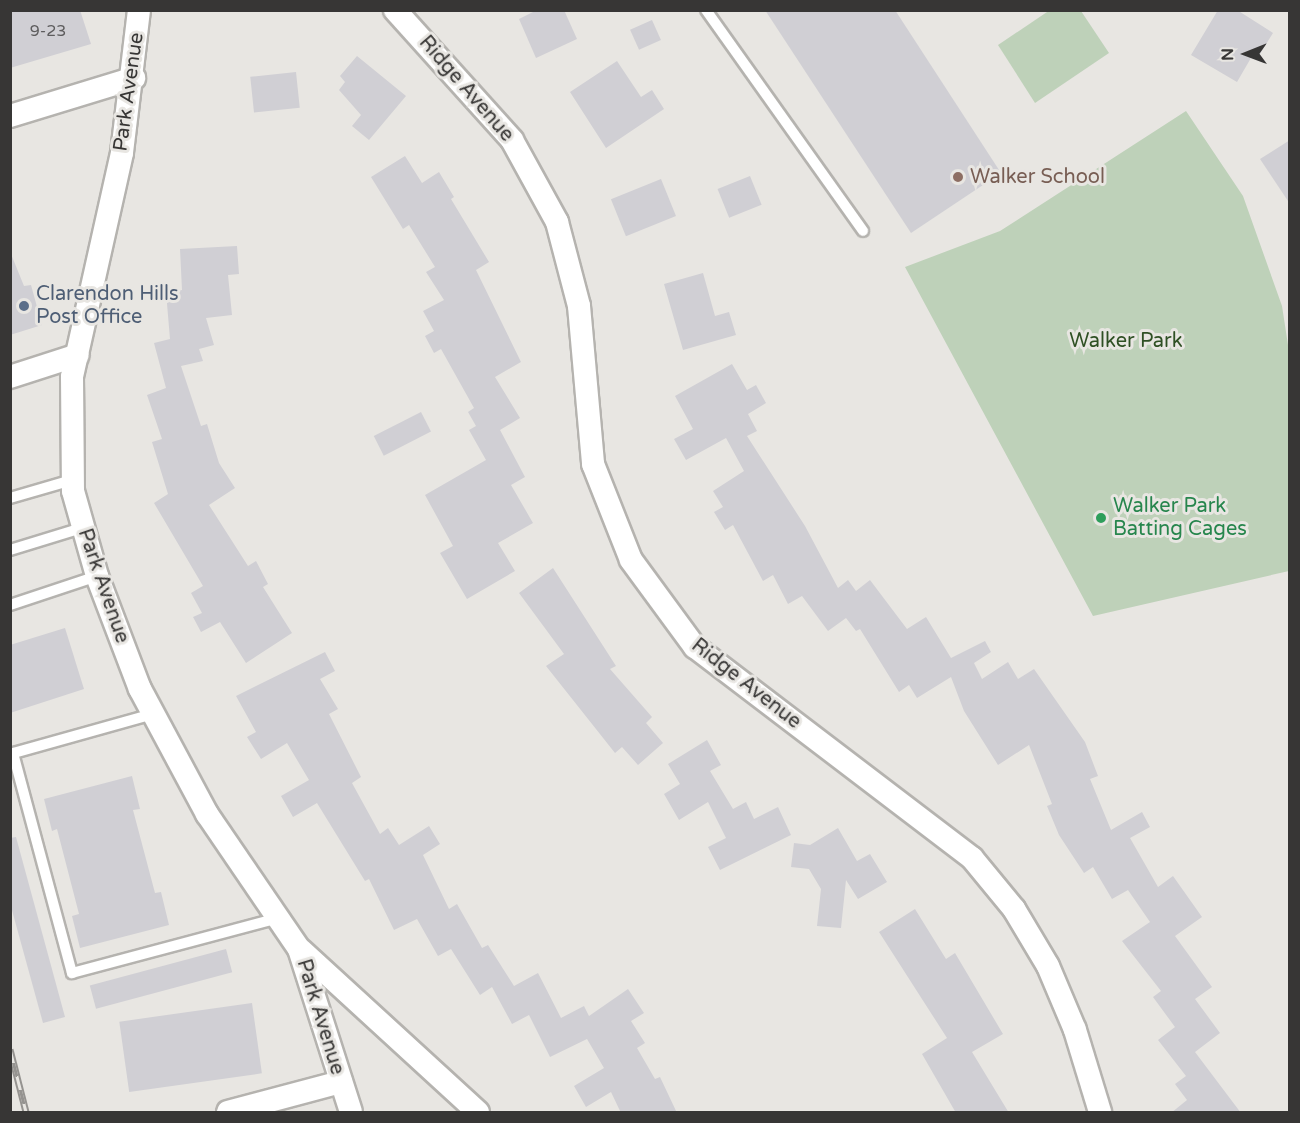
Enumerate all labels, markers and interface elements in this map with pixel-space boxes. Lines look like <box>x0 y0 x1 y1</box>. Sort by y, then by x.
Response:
house number: 9-23 <box>30 21 66 41</box>
north arrow <box>1216 24 1276 84</box>
street label: Park Avenue <box>109 31 149 153</box>
street label: Ridge Avenue <box>413 31 519 147</box>
text: N <box>1218 48 1238 61</box>
place label: Walker School <box>970 165 1105 189</box>
marker: Walker School <box>951 170 965 184</box>
place label: Clarendon Hills Post Office <box>36 282 179 329</box>
marker: Clarendon Hills Post Office <box>17 299 31 313</box>
park label: Walker Park <box>1069 329 1183 353</box>
place label: Walker Park Batting Cages <box>1113 494 1247 541</box>
marker: Walker Park Batting Cages <box>1094 511 1108 525</box>
street label: Park Avenue <box>72 526 134 646</box>
street label: Ridge Avenue <box>686 634 806 734</box>
street label: Park Avenue <box>291 956 349 1078</box>

